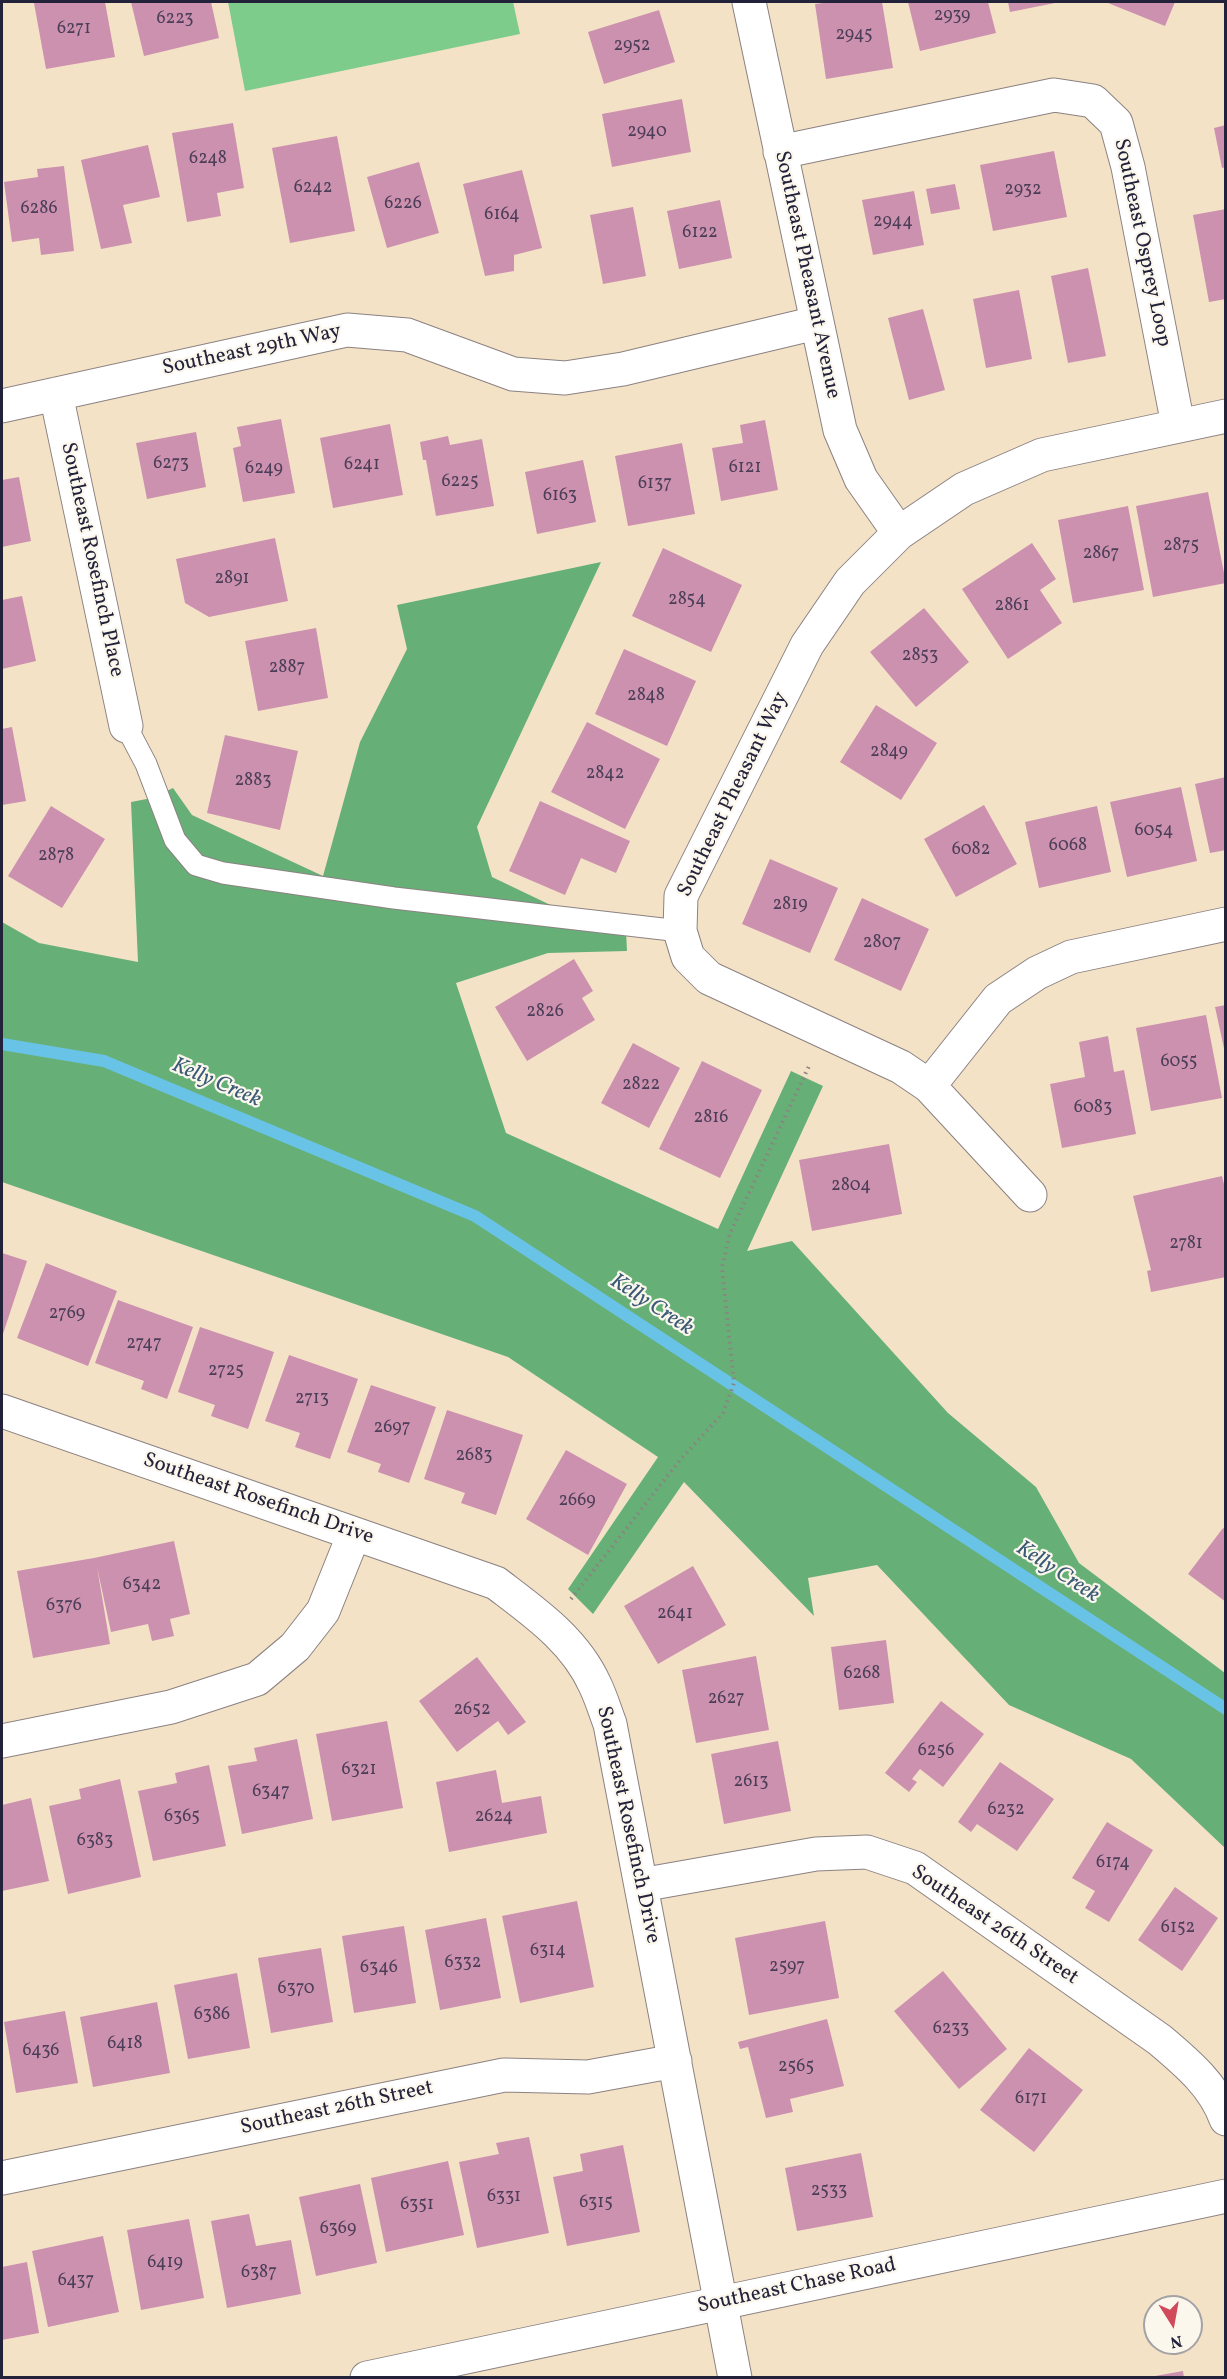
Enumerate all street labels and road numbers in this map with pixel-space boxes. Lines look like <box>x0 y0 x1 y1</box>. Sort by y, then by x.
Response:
street label: Southeast Osprey Loop <box>1107 137 1175 349</box>
street label: Southeast Pheasant Avenue <box>767 149 845 401</box>
street label: Southeast 29th Way <box>160 320 344 382</box>
street label: Southeast Rosefinch Place <box>54 440 128 680</box>
street label: Southeast Pheasant Way <box>673 688 795 902</box>
street label: Southeast Rosefinch Drive <box>139 1449 377 1551</box>
street label: Southeast Rosefinch Drive <box>590 1704 664 1946</box>
street label: Southeast 26th Street <box>906 1861 1082 1991</box>
street label: Southeast 26th Street <box>238 2076 436 2142</box>
street label: Southeast Chase Road <box>695 2254 899 2320</box>

